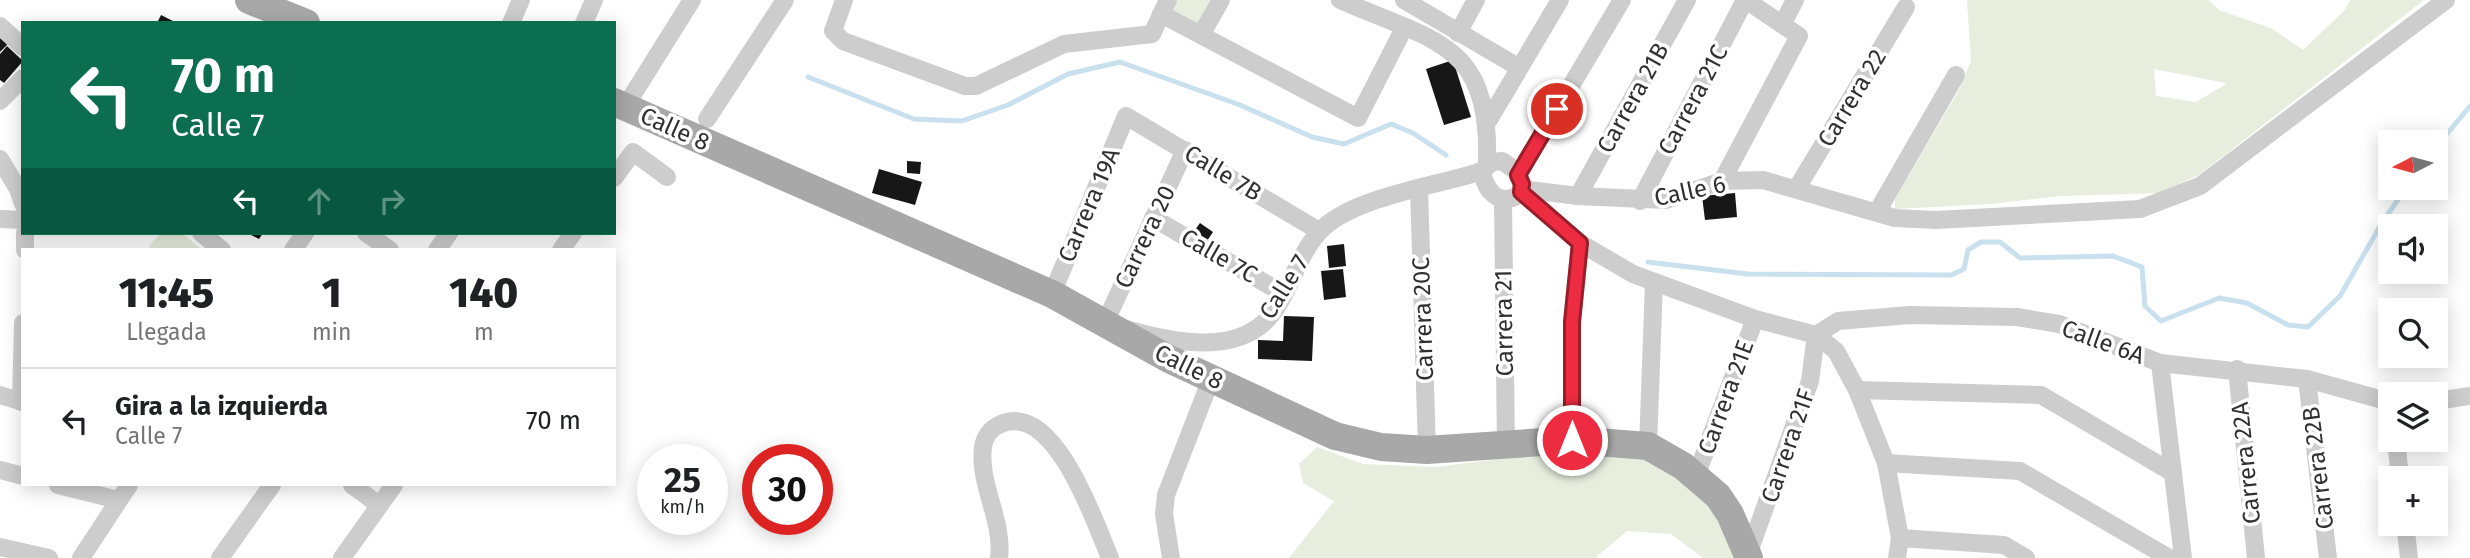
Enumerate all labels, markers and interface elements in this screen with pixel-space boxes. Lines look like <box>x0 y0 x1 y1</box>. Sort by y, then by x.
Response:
street label: Carrera 21B <box>1591 38 1675 158</box>
street label: Carrera 21C <box>1652 40 1734 160</box>
street label: Carrera 22 <box>1812 44 1892 152</box>
text: 70 m <box>171 46 275 105</box>
icon: left <box>56 49 147 140</box>
pin <box>1527 79 1587 139</box>
icon: arrive <box>1538 90 1576 128</box>
street label: Calle 8 <box>636 101 714 157</box>
text: Calle 7 <box>171 106 264 144</box>
north arrow <box>2378 130 2448 200</box>
map controls <box>2378 130 2448 536</box>
street label: Calle 7B <box>1180 139 1266 207</box>
street label: Carrera 19A <box>1052 143 1126 266</box>
street label: Calle 6 <box>1652 170 1728 212</box>
street label: Carrera 20 <box>1109 181 1181 293</box>
icon: left <box>227 182 265 220</box>
icon: ahead <box>300 182 338 220</box>
icon: right <box>373 182 411 220</box>
button: sound <box>2378 214 2448 284</box>
street label: Calle 7C <box>1176 223 1262 289</box>
street label: Calle 7 <box>1254 250 1314 324</box>
street label: Carrera 20C <box>1407 257 1439 381</box>
text: 11:45 <box>119 268 214 318</box>
text: 1 <box>322 268 342 318</box>
text: 140 <box>449 268 518 318</box>
street label: Carrera 21 <box>1489 269 1519 377</box>
button: search <box>2378 298 2448 368</box>
street label: Calle 6A <box>2058 314 2148 370</box>
text: Llegada <box>126 318 207 346</box>
text: min <box>312 318 352 346</box>
text: m <box>474 318 494 346</box>
street label: Carrera 21E <box>1692 336 1760 458</box>
street label: Calle 8 <box>1150 338 1228 396</box>
button: layers <box>2378 382 2448 452</box>
street label: Carrera 21F <box>1755 385 1821 507</box>
text: Gira a la izquierda <box>115 391 328 422</box>
street label: Carrera 22A <box>2226 400 2266 525</box>
icon: left <box>56 402 94 440</box>
position arrow <box>1535 403 1609 477</box>
text: 70 m <box>526 405 581 436</box>
street label: Carrera 22B <box>2297 405 2339 531</box>
text: Calle 7 <box>115 422 182 450</box>
speed limit sign: 30 <box>742 444 833 535</box>
text: 25 <box>664 459 701 501</box>
button: + <box>2378 466 2448 536</box>
text: km/h <box>660 496 705 518</box>

